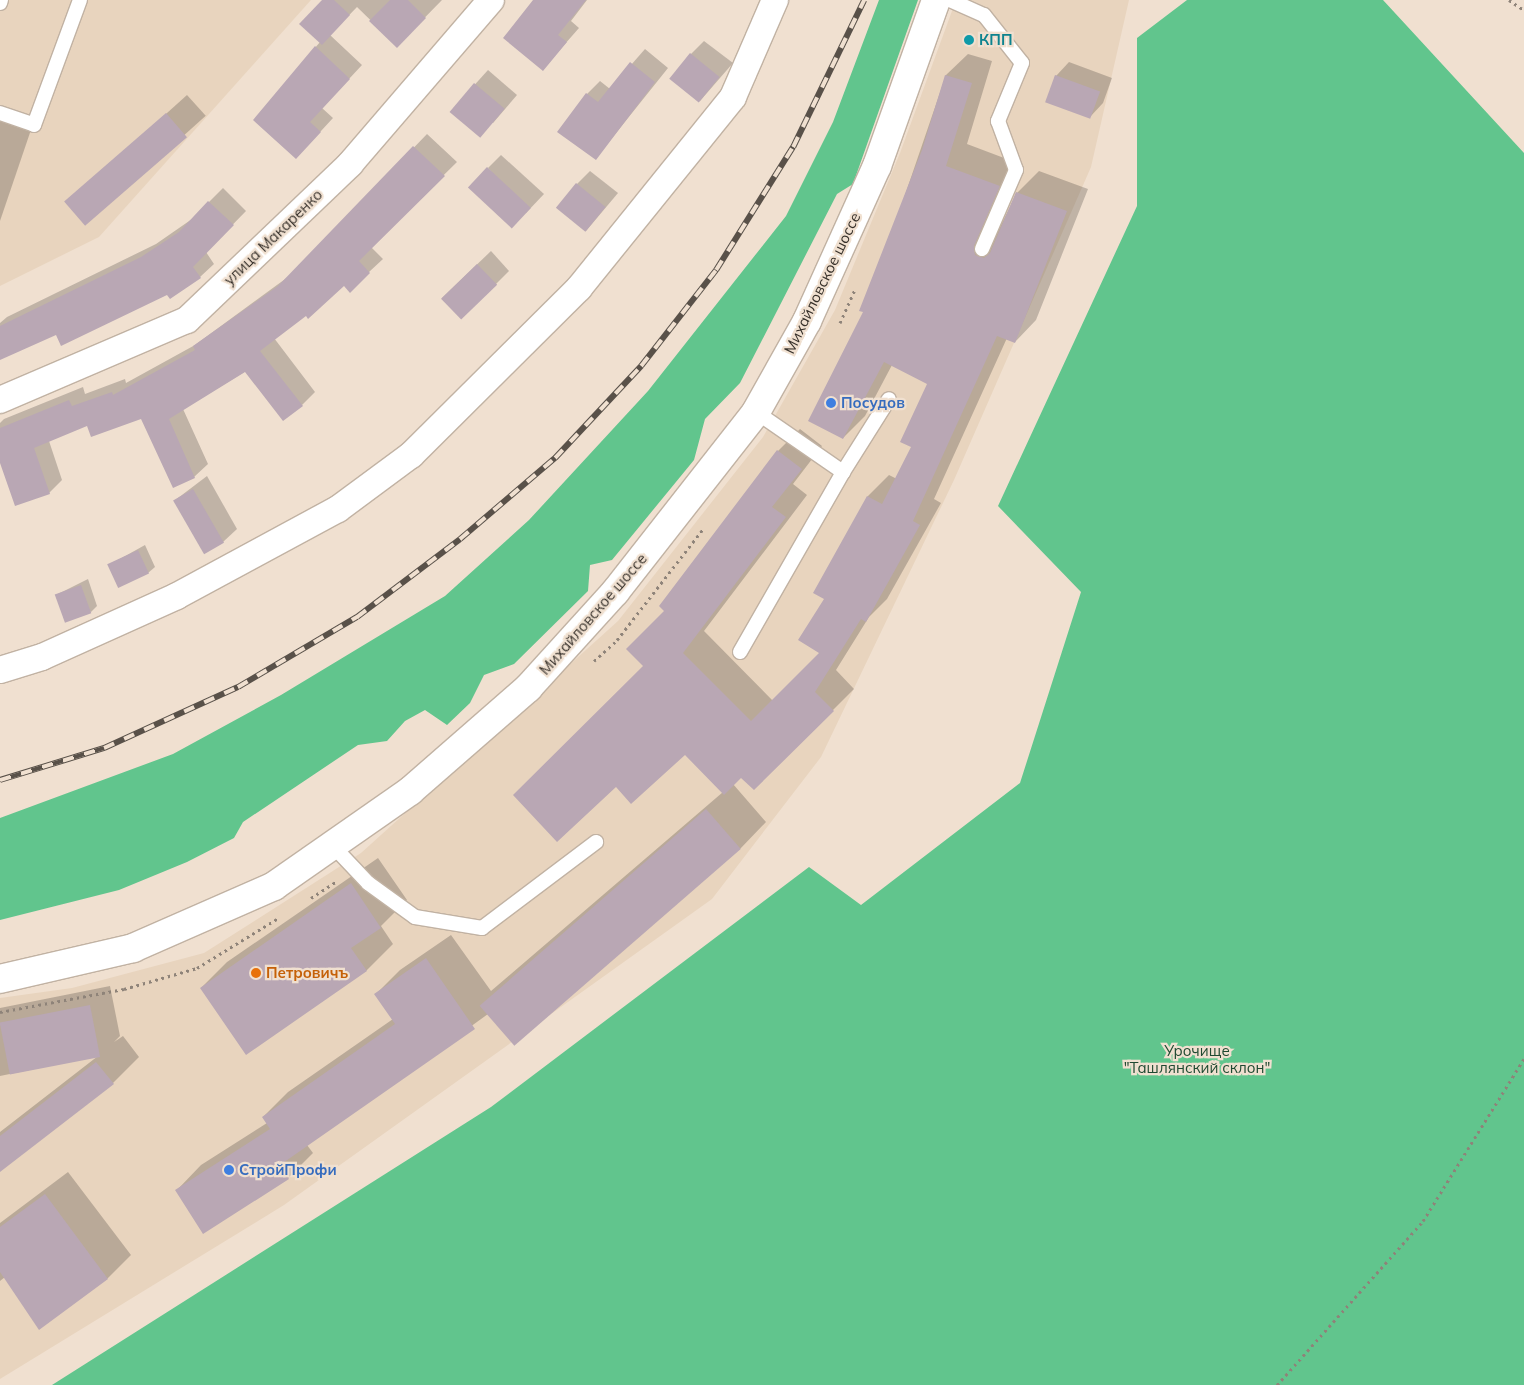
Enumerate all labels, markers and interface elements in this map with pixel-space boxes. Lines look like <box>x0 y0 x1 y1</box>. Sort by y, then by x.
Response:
place label: КПП <box>979 31 1013 49</box>
marker: КПП <box>963 34 975 46</box>
street label: улица Макаренко <box>220 185 326 289</box>
street label: Михайловское шоссе <box>780 209 864 357</box>
place label: Посудов <box>841 394 905 412</box>
marker: Посудов <box>825 397 837 409</box>
street label: Михайловское шоссе <box>535 550 651 678</box>
place label: Петровичъ <box>266 964 348 982</box>
marker: Петровичъ <box>250 967 262 979</box>
park label: Урочище "Ташлянский склон" <box>1124 1041 1270 1076</box>
place label: СтройПрофи <box>239 1161 337 1179</box>
marker: СтройПрофи <box>223 1164 235 1176</box>

